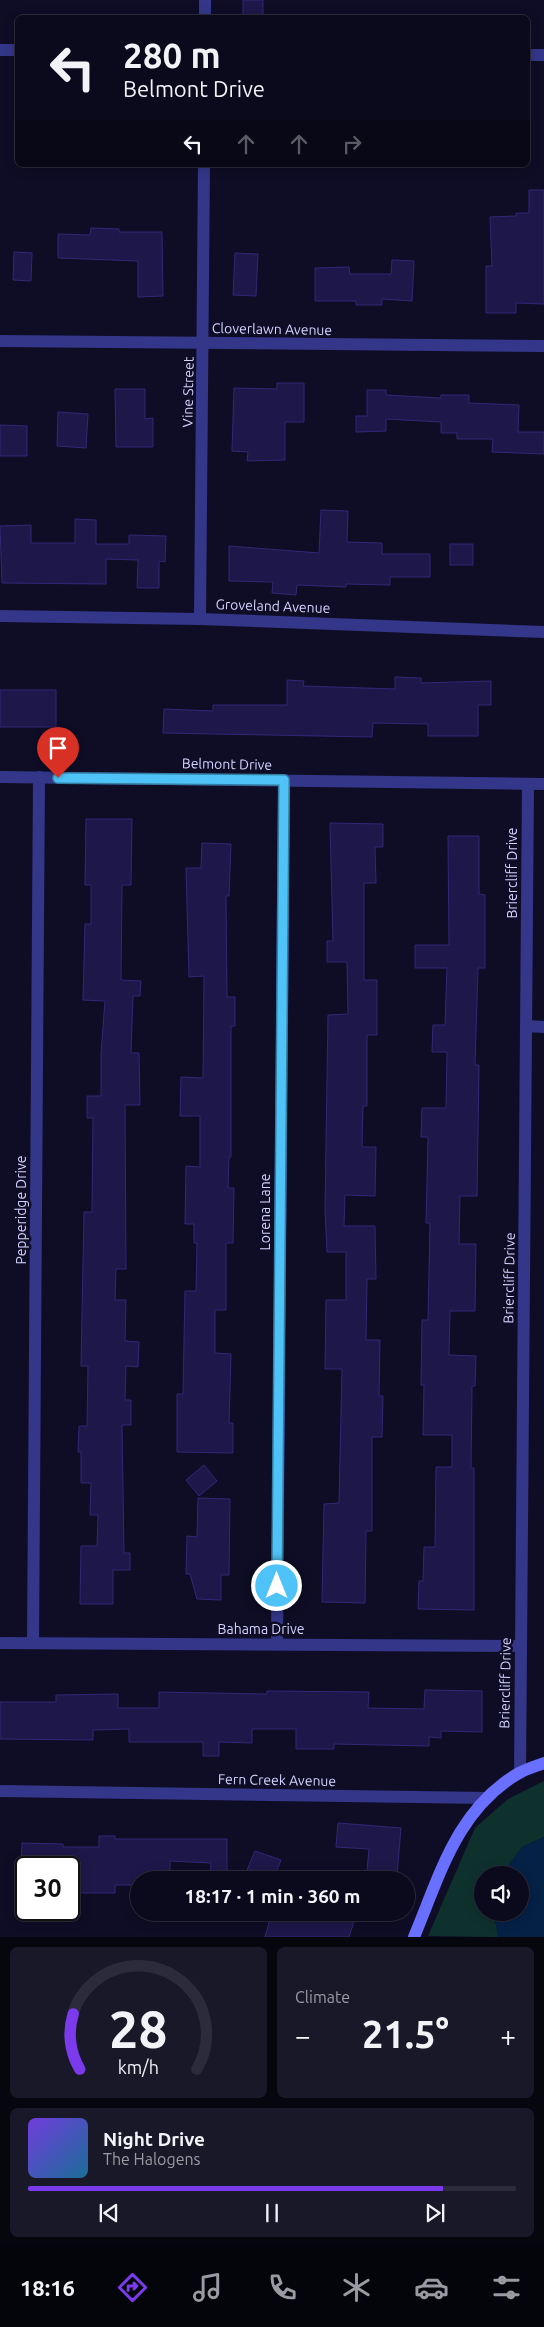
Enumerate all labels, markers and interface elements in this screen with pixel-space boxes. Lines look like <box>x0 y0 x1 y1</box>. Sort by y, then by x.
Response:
icon: left <box>40 35 105 100</box>
text: 280 m <box>123 35 221 75</box>
text: Belmont Drive <box>123 76 265 101</box>
icon: left <box>179 130 207 158</box>
icon: ahead <box>232 130 260 158</box>
icon: ahead <box>285 130 313 158</box>
icon: right <box>338 130 366 158</box>
street label: Cloverlawn Avenue <box>212 320 332 338</box>
street label: Vine Street <box>179 356 197 428</box>
street label: Groveland Avenue <box>215 596 331 616</box>
pin <box>37 727 79 778</box>
icon: arrive <box>44 734 72 762</box>
street label: Belmont Drive <box>182 755 272 773</box>
street label: Briercliff Drive <box>504 827 520 919</box>
street label: Pepperidge Drive <box>13 1156 29 1264</box>
street label: Lorena Lane <box>257 1174 273 1250</box>
street label: Briercliff Drive <box>500 1232 518 1324</box>
position arrow <box>250 1559 302 1611</box>
street label: Bahama Drive <box>218 1621 304 1637</box>
street label: Briercliff Drive <box>496 1637 514 1729</box>
street label: Fern Creek Avenue <box>218 1771 336 1789</box>
speed limit sign: 30 <box>15 1856 80 1921</box>
map controls <box>474 1866 529 1921</box>
button: sound <box>474 1866 529 1921</box>
text: 18:17 · 1 min · 360 m <box>185 1885 360 1907</box>
text: Climate <box>295 1988 350 2006</box>
text: 28 <box>109 2000 168 2058</box>
text: 21.5° <box>362 2013 449 2055</box>
text: − <box>295 2020 311 2051</box>
text: + <box>500 2020 516 2051</box>
text: km/h <box>118 2057 159 2077</box>
text: Night Drive <box>103 2128 205 2150</box>
text: The Halogens <box>103 2150 201 2168</box>
icon: previous <box>95 2199 123 2227</box>
icon: pause <box>258 2199 286 2227</box>
icon: next <box>421 2199 449 2227</box>
icon: directions <box>115 2270 150 2305</box>
icon: music <box>190 2270 225 2305</box>
icon: phone <box>265 2270 300 2305</box>
icon: climate <box>339 2270 374 2305</box>
icon: car <box>414 2270 449 2305</box>
icon: filters <box>489 2270 524 2305</box>
text: 18:16 <box>20 2275 75 2300</box>

